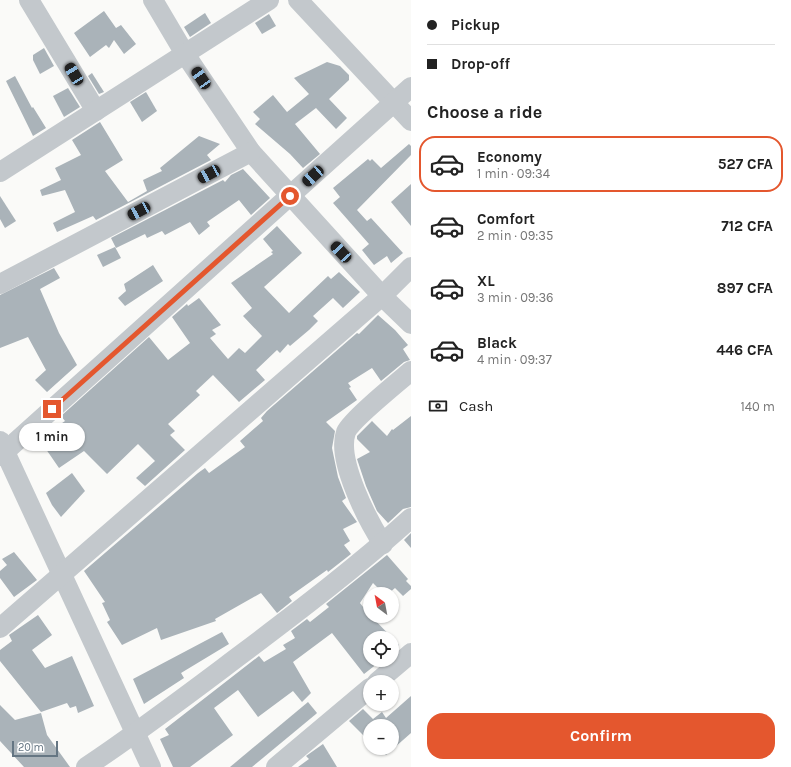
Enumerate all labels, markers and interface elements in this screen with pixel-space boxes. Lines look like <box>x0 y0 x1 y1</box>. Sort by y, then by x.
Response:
text: Pickup <box>451 16 500 34</box>
text: Drop-off <box>451 55 510 73</box>
car <box>63 61 85 87</box>
car <box>189 65 213 91</box>
text: Choose a ride <box>427 101 542 123</box>
icon: car <box>429 146 465 182</box>
text: Economy <box>477 148 542 166</box>
text: 527 CFA <box>718 155 773 173</box>
car <box>196 163 222 185</box>
car <box>300 164 326 188</box>
text: 1 min · 09:34 <box>477 166 550 181</box>
route start <box>281 187 299 205</box>
car <box>126 200 152 222</box>
icon: car <box>429 208 465 244</box>
text: Comfort <box>477 210 535 228</box>
text: 712 CFA <box>721 217 773 235</box>
text: 2 min · 09:35 <box>477 228 553 243</box>
car <box>328 239 354 265</box>
icon: car <box>429 270 465 306</box>
text: XL <box>477 272 495 290</box>
text: 897 CFA <box>717 279 773 297</box>
text: 3 min · 09:36 <box>477 290 554 305</box>
icon: car <box>429 332 465 368</box>
text: Black <box>477 334 517 352</box>
text: 446 CFA <box>716 341 773 359</box>
text: 4 min · 09:37 <box>477 352 552 367</box>
icon: cash <box>427 395 449 417</box>
text: Cash <box>459 397 493 415</box>
text: 140 m <box>740 399 775 414</box>
route end <box>43 400 61 418</box>
callout: 1 min <box>19 423 85 451</box>
text: 1 min <box>36 429 68 444</box>
north arrow <box>363 587 399 623</box>
map controls <box>363 587 399 755</box>
button: locate <box>363 631 399 667</box>
button: + <box>363 675 399 711</box>
button: Confirm <box>427 713 775 759</box>
button: − <box>363 719 399 755</box>
scale bar <box>12 739 58 758</box>
text: 20 m <box>18 741 44 754</box>

